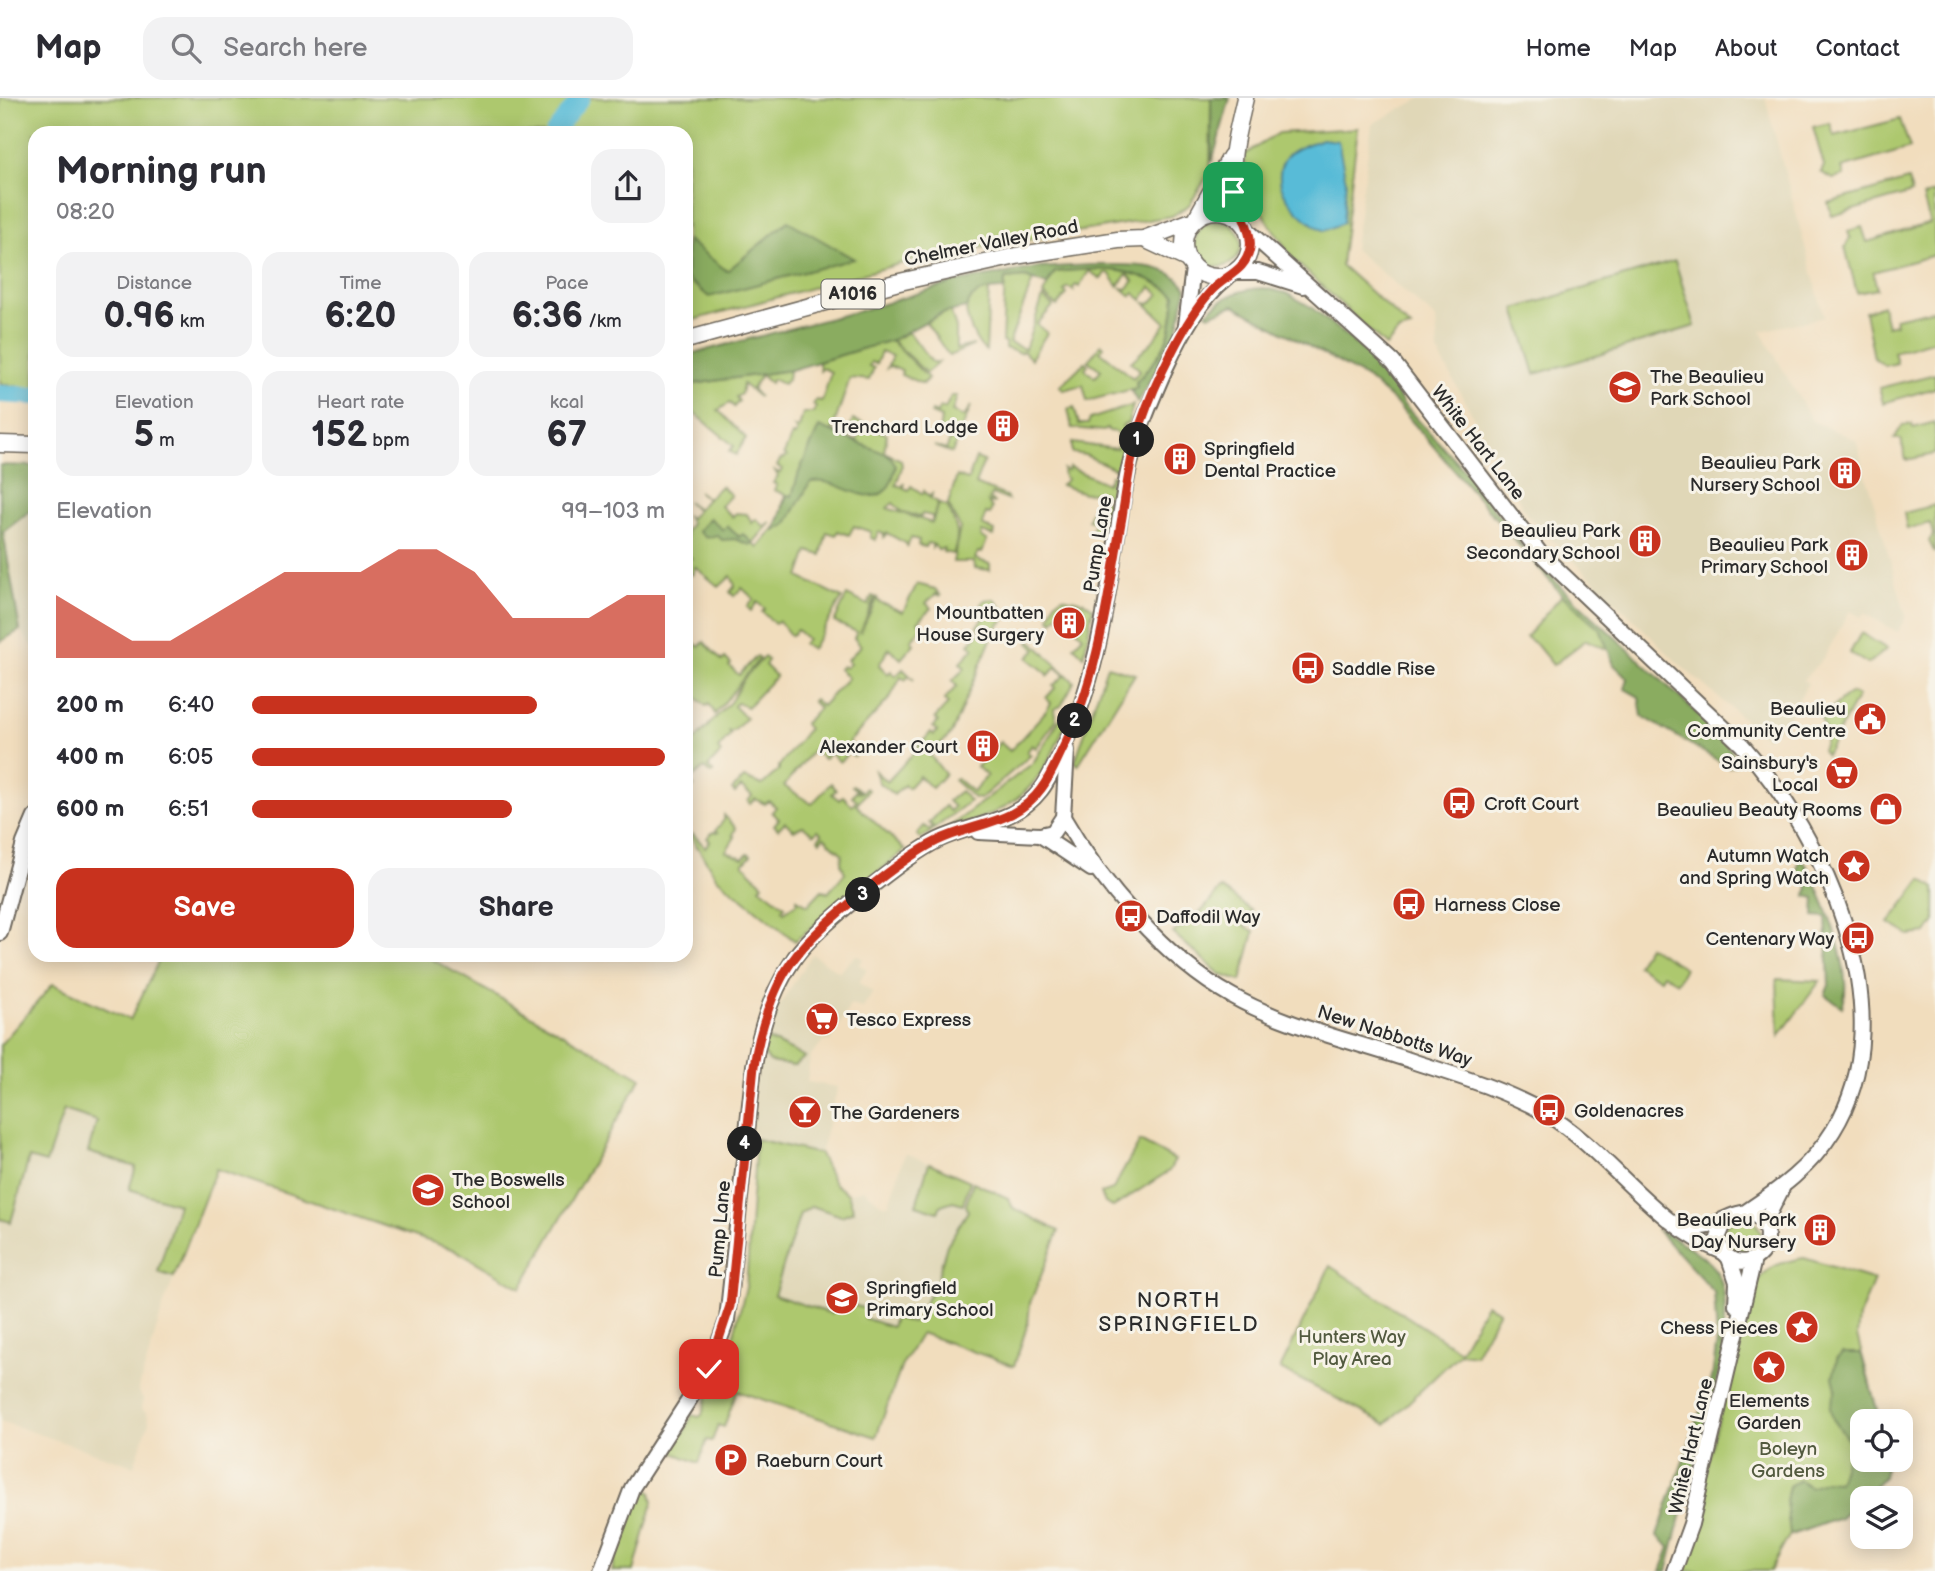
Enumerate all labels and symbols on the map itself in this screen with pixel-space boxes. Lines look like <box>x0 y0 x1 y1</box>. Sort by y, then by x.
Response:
pin <box>1203 162 1263 222</box>
street label: Chelmer Valley Road <box>902 215 1080 272</box>
road number: A1016 <box>822 280 884 308</box>
place label: The Beaulieu Park School <box>1650 366 1764 411</box>
school or university icon: The Beaulieu Park School <box>1606 368 1644 406</box>
street label: White Hart Lane <box>1426 381 1530 505</box>
building icon: Trenchard Lodge <box>984 407 1022 445</box>
place label: Trenchard Lodge <box>831 416 978 439</box>
pin: 1 <box>1120 422 1154 458</box>
place label: Springfield Dental Practice <box>1204 438 1336 483</box>
building icon: Springfield Dental Practice <box>1161 440 1199 478</box>
place label: Beaulieu Park Nursery School <box>1690 452 1821 497</box>
building icon: Beaulieu Park Nursery School <box>1826 454 1864 492</box>
street label: Pump Lane <box>1079 494 1117 594</box>
place label: Beaulieu Park Secondary School <box>1466 520 1621 565</box>
building icon: Beaulieu Park Secondary School <box>1626 522 1664 560</box>
place label: Beaulieu Park Primary School <box>1700 534 1829 579</box>
building icon: Beaulieu Park Primary School <box>1833 536 1871 574</box>
place label: Mountbatten House Surgery <box>916 602 1044 647</box>
building icon: Mountbatten House Surgery <box>1050 604 1088 642</box>
bus stop icon: Saddle Rise <box>1289 649 1327 687</box>
place label: Saddle Rise <box>1332 658 1435 681</box>
place label: Beaulieu Community Centre <box>1687 698 1846 743</box>
public building icon: Beaulieu Community Centre <box>1851 700 1889 738</box>
pin: 2 <box>1058 704 1092 738</box>
building icon: Alexander Court <box>964 727 1002 765</box>
place label: Alexander Court <box>820 736 958 759</box>
place label: Sainsbury's Local <box>1721 752 1818 797</box>
supermarket icon: Sainsbury's Local <box>1823 754 1861 792</box>
bus stop icon: Croft Court <box>1440 784 1478 822</box>
shop icon: Beaulieu Beauty Rooms <box>1867 790 1905 828</box>
place label: Croft Court <box>1484 793 1579 816</box>
place label: Beaulieu Beauty Rooms <box>1657 799 1862 822</box>
place label: Autumn Watch and Spring Watch <box>1679 845 1829 890</box>
place icon: Autumn Watch and Spring Watch <box>1835 847 1873 885</box>
pin: 3 <box>846 878 880 912</box>
bus stop icon: Harness Close <box>1390 885 1428 923</box>
place label: Harness Close <box>1434 894 1561 917</box>
bus stop icon: Daffodil Way <box>1112 897 1150 935</box>
place label: Daffodil Way <box>1156 906 1261 929</box>
bus stop icon: Centenary Way <box>1839 919 1877 957</box>
place label: Centenary Way <box>1705 928 1834 951</box>
supermarket icon: Tesco Express <box>803 1000 841 1038</box>
street label: New Nabbotts Way <box>1314 1001 1475 1072</box>
place label: Tesco Express <box>846 1009 971 1032</box>
bus stop icon: Goldenacres <box>1530 1091 1568 1129</box>
bar icon: The Gardeners <box>786 1093 824 1131</box>
place label: Goldenacres <box>1574 1100 1684 1123</box>
place label: The Gardeners <box>830 1102 960 1125</box>
pin: 4 <box>728 1126 762 1162</box>
place label: The Boswells School <box>452 1169 565 1214</box>
school or university icon: The Boswells School <box>409 1171 447 1209</box>
street label: Pump Lane <box>705 1180 736 1279</box>
place label: Beaulieu Park Day Nursery <box>1677 1209 1797 1254</box>
building icon: Beaulieu Park Day Nursery <box>1801 1211 1839 1249</box>
place label: Springfield Primary School <box>866 1277 994 1322</box>
school or university icon: Springfield Primary School <box>823 1279 861 1317</box>
district label: NORTH SPRINGFIELD <box>1098 1288 1260 1337</box>
place icon: Chess Pieces <box>1783 1308 1821 1346</box>
place label: Chess Pieces <box>1660 1317 1778 1340</box>
park label: Hunters Way Play Area <box>1298 1326 1406 1371</box>
pin <box>679 1339 739 1399</box>
place icon: Elements Garden <box>1750 1348 1788 1386</box>
street label: White Hart Lane <box>1665 1376 1718 1517</box>
place label: Elements Garden <box>1729 1390 1809 1435</box>
park label: Boleyn Gardens <box>1751 1438 1825 1483</box>
parking icon: Raeburn Court <box>712 1441 750 1479</box>
place label: Raeburn Court <box>756 1450 883 1473</box>

